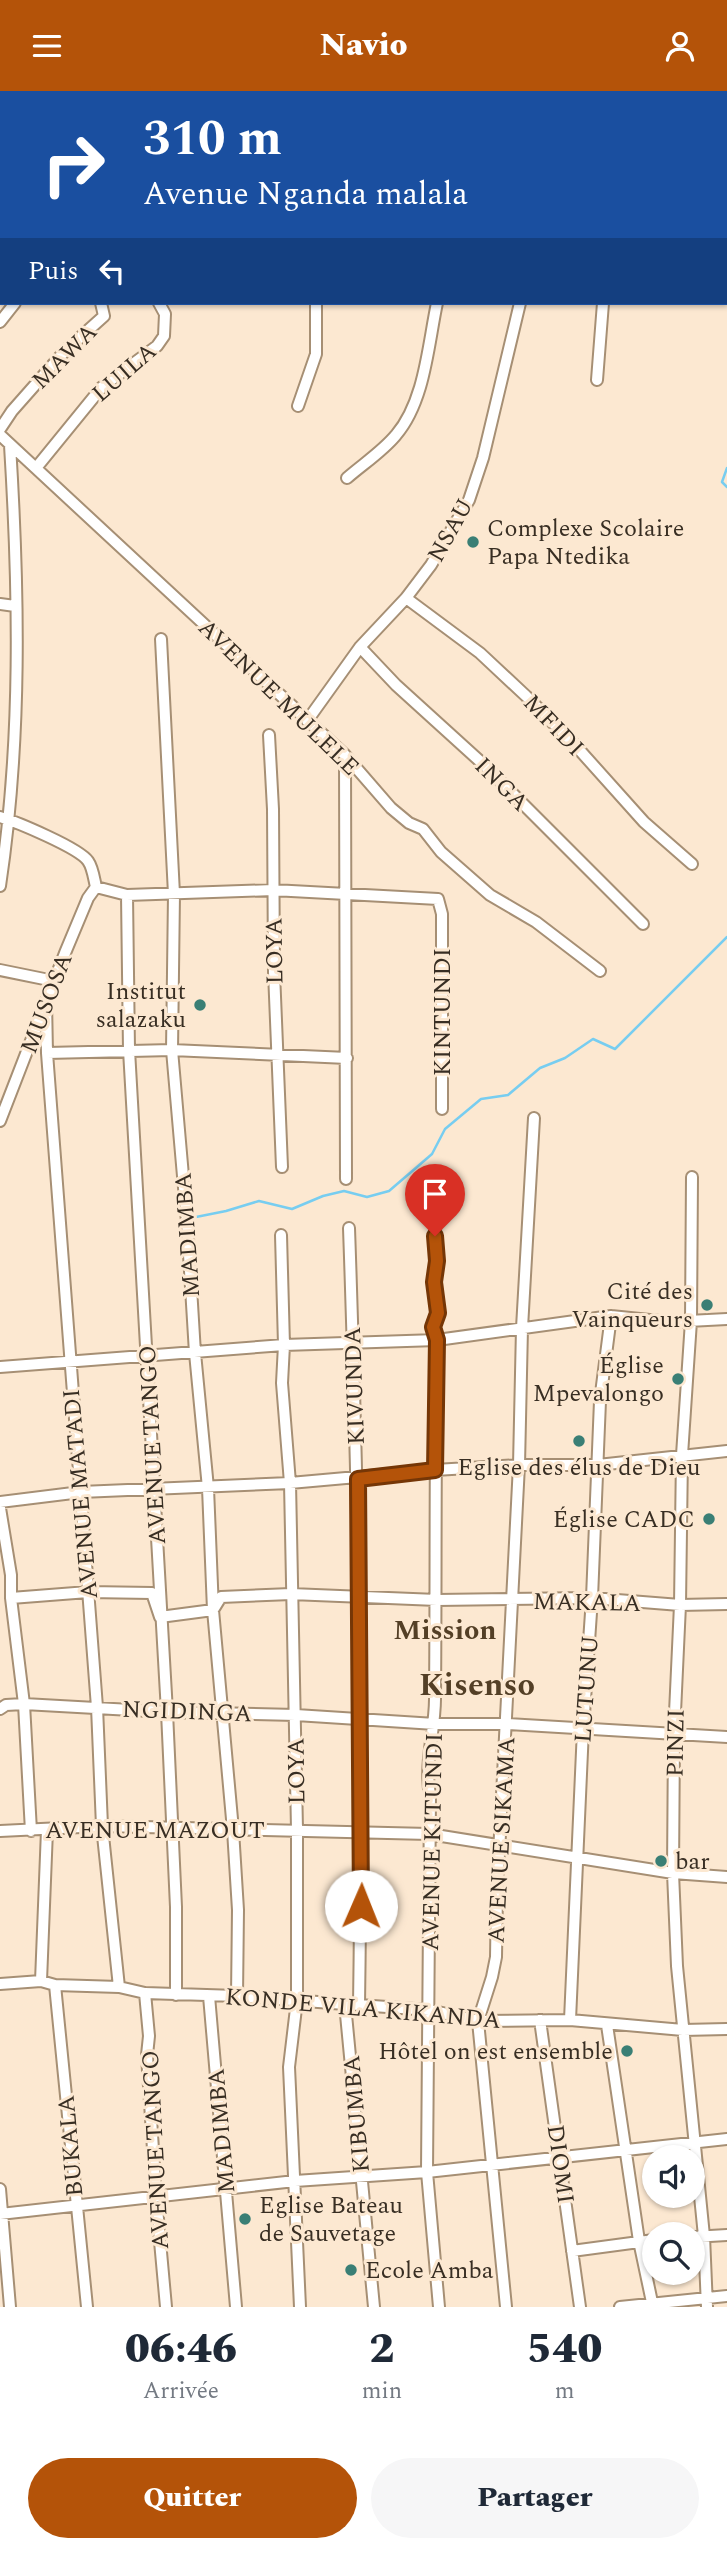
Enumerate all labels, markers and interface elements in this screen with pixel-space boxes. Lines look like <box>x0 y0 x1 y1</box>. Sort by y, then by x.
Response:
text: Navio <box>320 21 407 70</box>
icon: menu <box>28 27 66 65</box>
icon: person <box>661 27 699 65</box>
text: 310 m <box>143 102 282 177</box>
icon: right <box>28 119 119 210</box>
text: Avenue Nganda malala <box>143 170 468 219</box>
text: Puis <box>28 251 79 291</box>
icon: left <box>93 252 131 290</box>
street label: MAWA <box>23 315 106 398</box>
street label: LUILA <box>84 334 165 411</box>
street label: NSAU <box>419 492 483 569</box>
place label: Complexe Scolaire Papa Ntedika <box>487 511 684 575</box>
marker: Complexe Scolaire Papa Ntedika <box>465 534 481 550</box>
street label: AVENUE MULELE <box>189 611 367 785</box>
street label: MFIDI <box>514 686 592 765</box>
street label: INGA <box>466 749 537 820</box>
street label: LOYA <box>256 917 294 985</box>
street label: MUSOSA <box>11 948 83 1059</box>
street label: KINTUNDI <box>425 948 461 1076</box>
place label: Institut salazaku <box>96 974 186 1038</box>
marker: Institut salazaku <box>192 997 208 1013</box>
pin <box>405 1164 465 1236</box>
street label: MADIMBA <box>166 1171 210 1299</box>
icon: arrive <box>416 1175 454 1213</box>
place label: Cité des Vainqueurs <box>571 1274 693 1338</box>
marker: Cité des Vainqueurs <box>699 1297 715 1313</box>
street label: KIVUNDA <box>335 1326 375 1446</box>
street label: AVENUE TANGO <box>130 1344 176 1546</box>
place label: Église Mpevalongo <box>533 1348 664 1412</box>
marker: Église Mpevalongo <box>670 1371 686 1387</box>
street label: AVENUE MATADI <box>54 1387 108 1601</box>
marker: Eglise des élus de Dieu <box>571 1433 587 1449</box>
place label: Eglise des élus de Dieu <box>457 1450 701 1486</box>
place label: Église CADC <box>553 1502 695 1538</box>
marker: Église CADC <box>701 1511 717 1527</box>
street label: MAKALA <box>533 1584 641 1622</box>
district label: Mission <box>393 1609 497 1652</box>
street label: LUTUNU <box>565 1634 609 1744</box>
district label: Kisenso <box>419 1661 535 1710</box>
street label: NGIDINGA <box>121 1692 253 1732</box>
street label: PINZI <box>657 1708 695 1778</box>
street label: AVENUE KITUNDI <box>413 1733 453 1951</box>
street label: AVENUE SIKAMA <box>479 1736 525 1944</box>
street label: LOYA <box>278 1737 316 1805</box>
street label: AVENUE MAZOUT <box>45 1813 265 1849</box>
place label: bar <box>675 1844 710 1880</box>
marker: bar <box>653 1853 669 1869</box>
position arrow <box>324 1869 398 1943</box>
street label: KONDE VILA KIKANDA <box>224 1979 502 2039</box>
place label: Hôtel on est ensemble <box>378 2034 613 2070</box>
marker: Hôtel on est ensemble <box>619 2043 635 2059</box>
street label: AVENUE TANGO <box>133 2049 179 2251</box>
street label: KIBUMBA <box>334 2054 380 2174</box>
street label: MADIMBA <box>199 2067 245 2195</box>
street label: BUKALA <box>49 2094 93 2198</box>
street label: DIOMI <box>537 2122 583 2206</box>
map controls <box>642 2145 705 2285</box>
button: sound <box>642 2145 705 2208</box>
place label: Eglise Bateau de Sauvetage <box>259 2188 403 2252</box>
marker: Eglise Bateau de Sauvetage <box>237 2211 253 2227</box>
button: search <box>642 2222 705 2285</box>
place label: Ecole Amba <box>365 2253 494 2289</box>
marker: Ecole Amba <box>343 2262 359 2278</box>
text: 06:46 <box>125 2318 237 2381</box>
text: 2 <box>369 2318 395 2381</box>
text: 540 <box>527 2318 602 2381</box>
text: Arrivée <box>143 2374 219 2409</box>
text: min <box>362 2374 402 2409</box>
text: m <box>555 2374 574 2409</box>
button: Quitter <box>28 2458 357 2538</box>
button: Partager <box>371 2458 699 2538</box>

